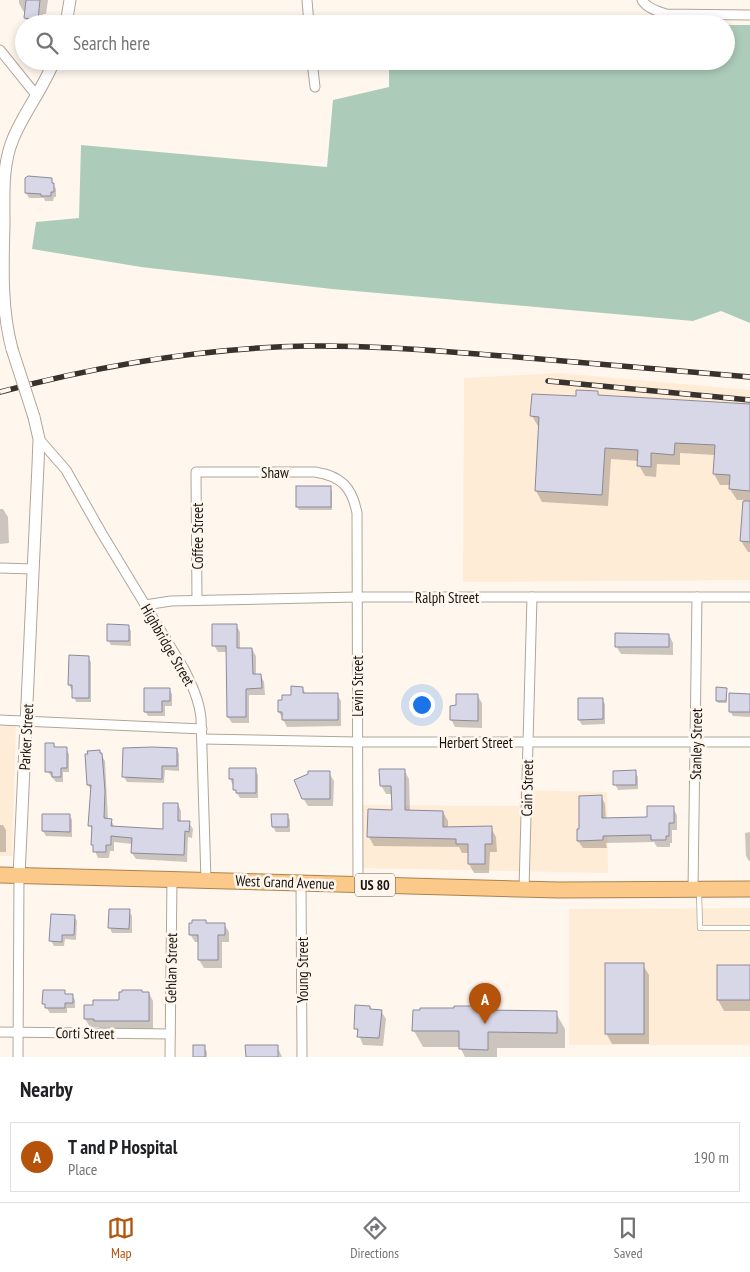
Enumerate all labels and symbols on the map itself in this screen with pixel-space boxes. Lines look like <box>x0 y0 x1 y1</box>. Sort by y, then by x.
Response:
street label: Shaw <box>261 463 289 482</box>
street label: Coffee Street <box>188 503 207 569</box>
street label: Ralph Street <box>415 588 479 607</box>
street label: Highbridge Street <box>137 601 199 689</box>
street label: Levin Street <box>348 655 367 717</box>
your location <box>409 692 435 718</box>
street label: Parker Street <box>15 703 37 771</box>
street label: Stanley Street <box>686 708 706 780</box>
street label: Herbert Street <box>439 733 513 752</box>
street label: Cain Street <box>517 759 537 817</box>
street label: West Grand Avenue <box>235 871 335 893</box>
road number: US 80 <box>355 874 395 896</box>
street label: Gehlan Street <box>161 933 181 1003</box>
street label: Young Street <box>293 937 312 1003</box>
pin: A <box>469 983 501 1024</box>
street label: Corti Street <box>55 1023 115 1043</box>

